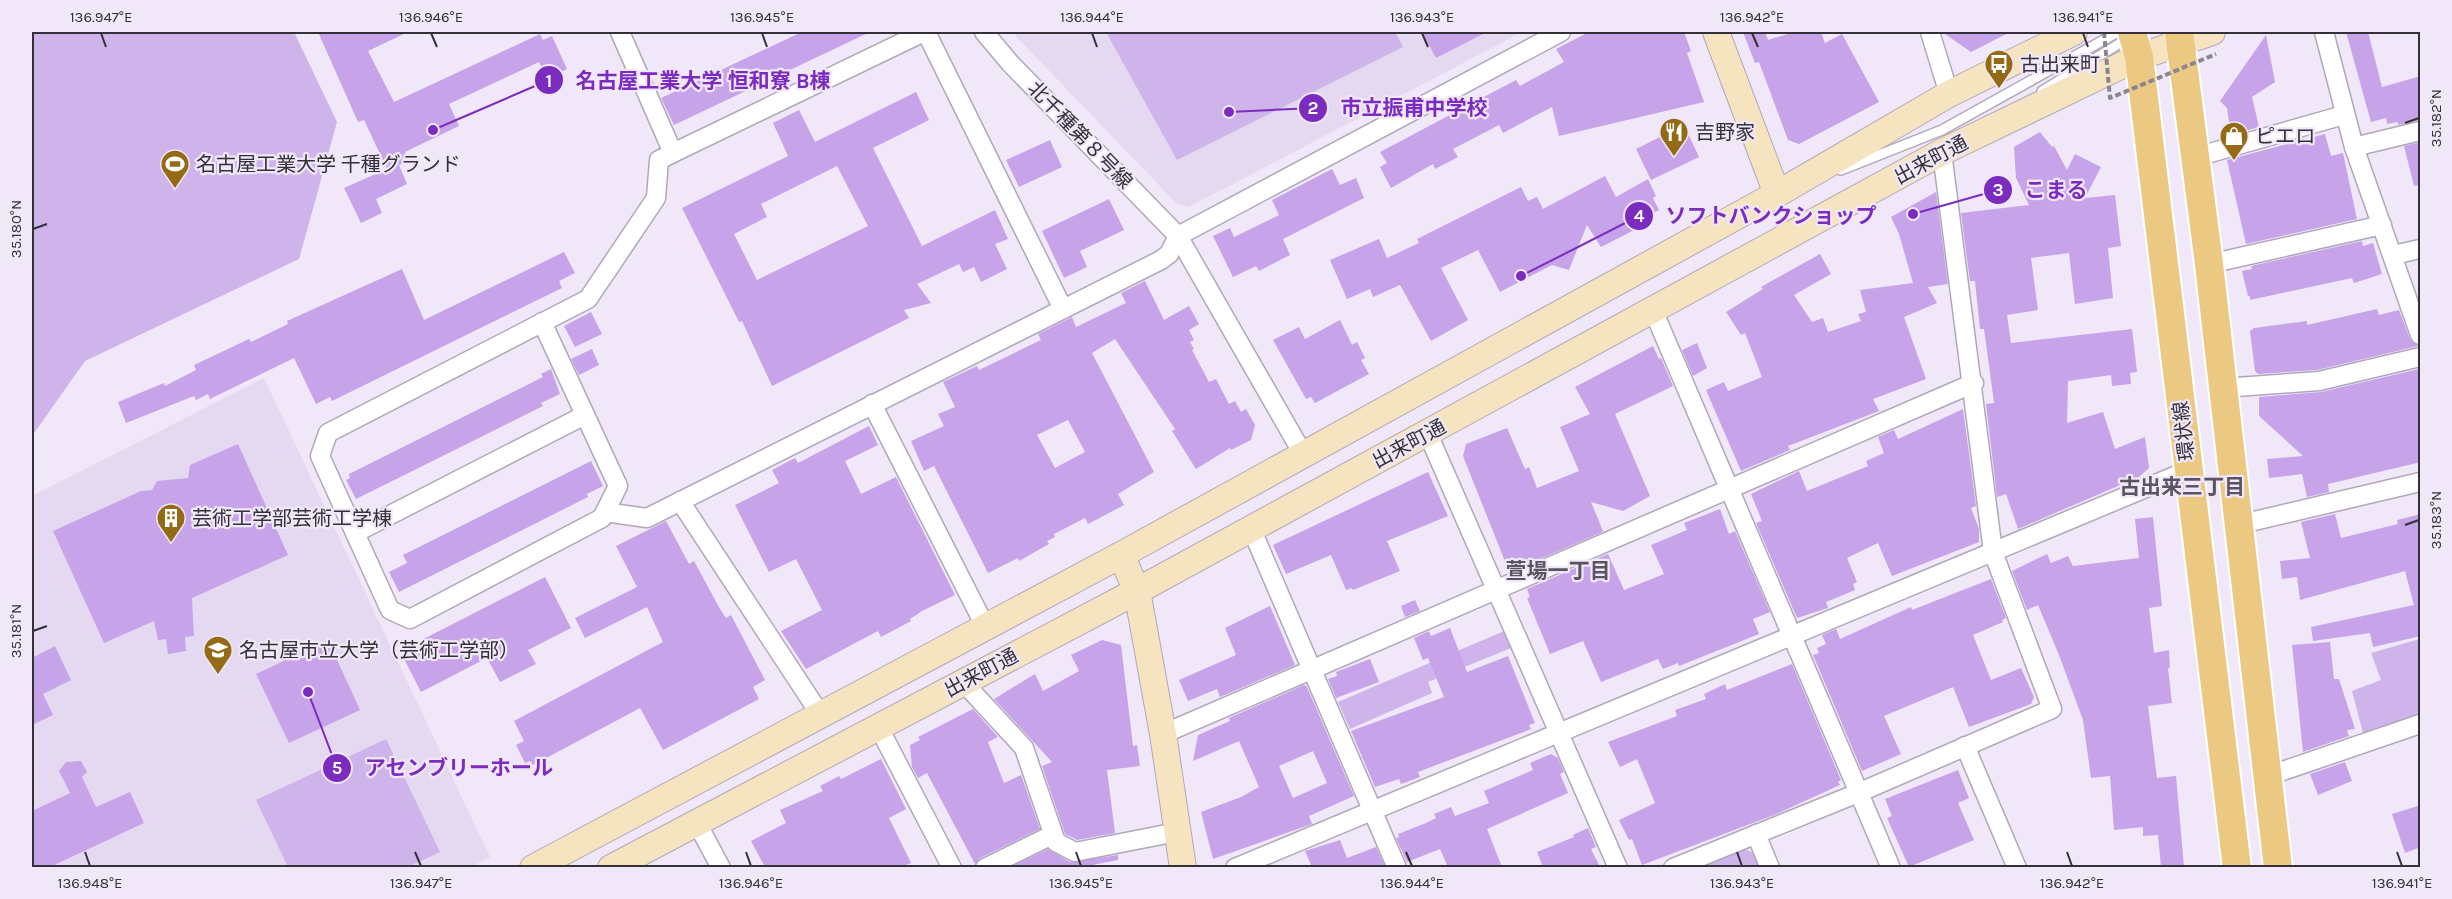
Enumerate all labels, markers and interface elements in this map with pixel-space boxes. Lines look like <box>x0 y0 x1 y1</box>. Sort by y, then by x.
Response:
text: 136.947°E <box>70 8 132 26</box>
text: 136.946°E <box>399 8 463 26</box>
text: 136.945°E <box>730 8 794 26</box>
text: 136.944°E <box>1060 8 1124 26</box>
text: 136.943°E <box>1390 8 1454 26</box>
text: 136.942°E <box>1720 8 1784 26</box>
text: 136.941°E <box>2053 8 2113 26</box>
bus stop icon: 古出来町 <box>1983 48 2015 90</box>
place label: 古出来町 <box>2020 53 2100 76</box>
callout: 名古屋工業大学 恒和寮 B棟 <box>534 61 843 100</box>
text: 名古屋工業大学 恒和寮 B棟 <box>575 69 831 93</box>
text: 1 <box>546 70 552 92</box>
street label: 北千種第８号線 <box>1023 77 1137 193</box>
callout: 市立振甫中学校 <box>1298 88 1499 127</box>
text: 35.182°N <box>2427 89 2445 147</box>
text: 市立振甫中学校 <box>1341 96 1488 120</box>
text: 2 <box>1308 97 1318 119</box>
restaurant icon: 吉野家 <box>1658 116 1690 158</box>
shop icon: ピエロ <box>2218 120 2250 162</box>
place label: 吉野家 <box>1695 121 1755 144</box>
place label: ピエロ <box>2255 125 2315 148</box>
street label: 出来町通 <box>1890 131 1972 189</box>
sports icon: 名古屋工業大学 千種グランド <box>159 148 191 190</box>
place label: 名古屋工業大学 千種グランド <box>196 153 461 176</box>
callout: こまる <box>1983 171 2100 210</box>
text: こまる <box>2025 178 2088 202</box>
text: 3 <box>1992 179 2004 201</box>
callout: ソフトバンクショップ <box>1624 196 1888 235</box>
text: 35.180°N <box>7 200 25 258</box>
text: ソフトバンクショップ <box>1665 204 1877 228</box>
text: 4 <box>1634 205 1645 227</box>
street label: 環状線 <box>2169 400 2199 462</box>
street label: 出来町通 <box>1368 415 1450 473</box>
district label: 古出来三丁目 <box>2119 475 2245 499</box>
text: 35.183°N <box>2427 491 2445 549</box>
building icon: 芸術工学部芸術工学棟 <box>155 502 187 544</box>
place label: 芸術工学部芸術工学棟 <box>192 507 392 530</box>
district label: 萱場一丁目 <box>1506 559 1611 583</box>
text: 35.181°N <box>7 604 25 658</box>
school or university icon: 名古屋市立大学（芸術工学部） <box>202 634 234 676</box>
place label: 名古屋市立大学（芸術工学部） <box>239 639 519 662</box>
street label: 出来町通 <box>940 644 1022 702</box>
callout: アセンブリーホール <box>322 749 565 788</box>
text: アセンブリーホール <box>365 756 553 780</box>
text: 5 <box>332 757 342 779</box>
text: 136.948°E <box>58 874 122 892</box>
text: 136.947°E <box>390 874 452 892</box>
text: 136.946°E <box>719 874 783 892</box>
text: 136.945°E <box>1049 874 1113 892</box>
text: 136.944°E <box>1380 874 1444 892</box>
text: 136.943°E <box>1710 874 1774 892</box>
text: 136.942°E <box>2040 874 2104 892</box>
text: 136.941°E <box>2372 874 2432 892</box>

